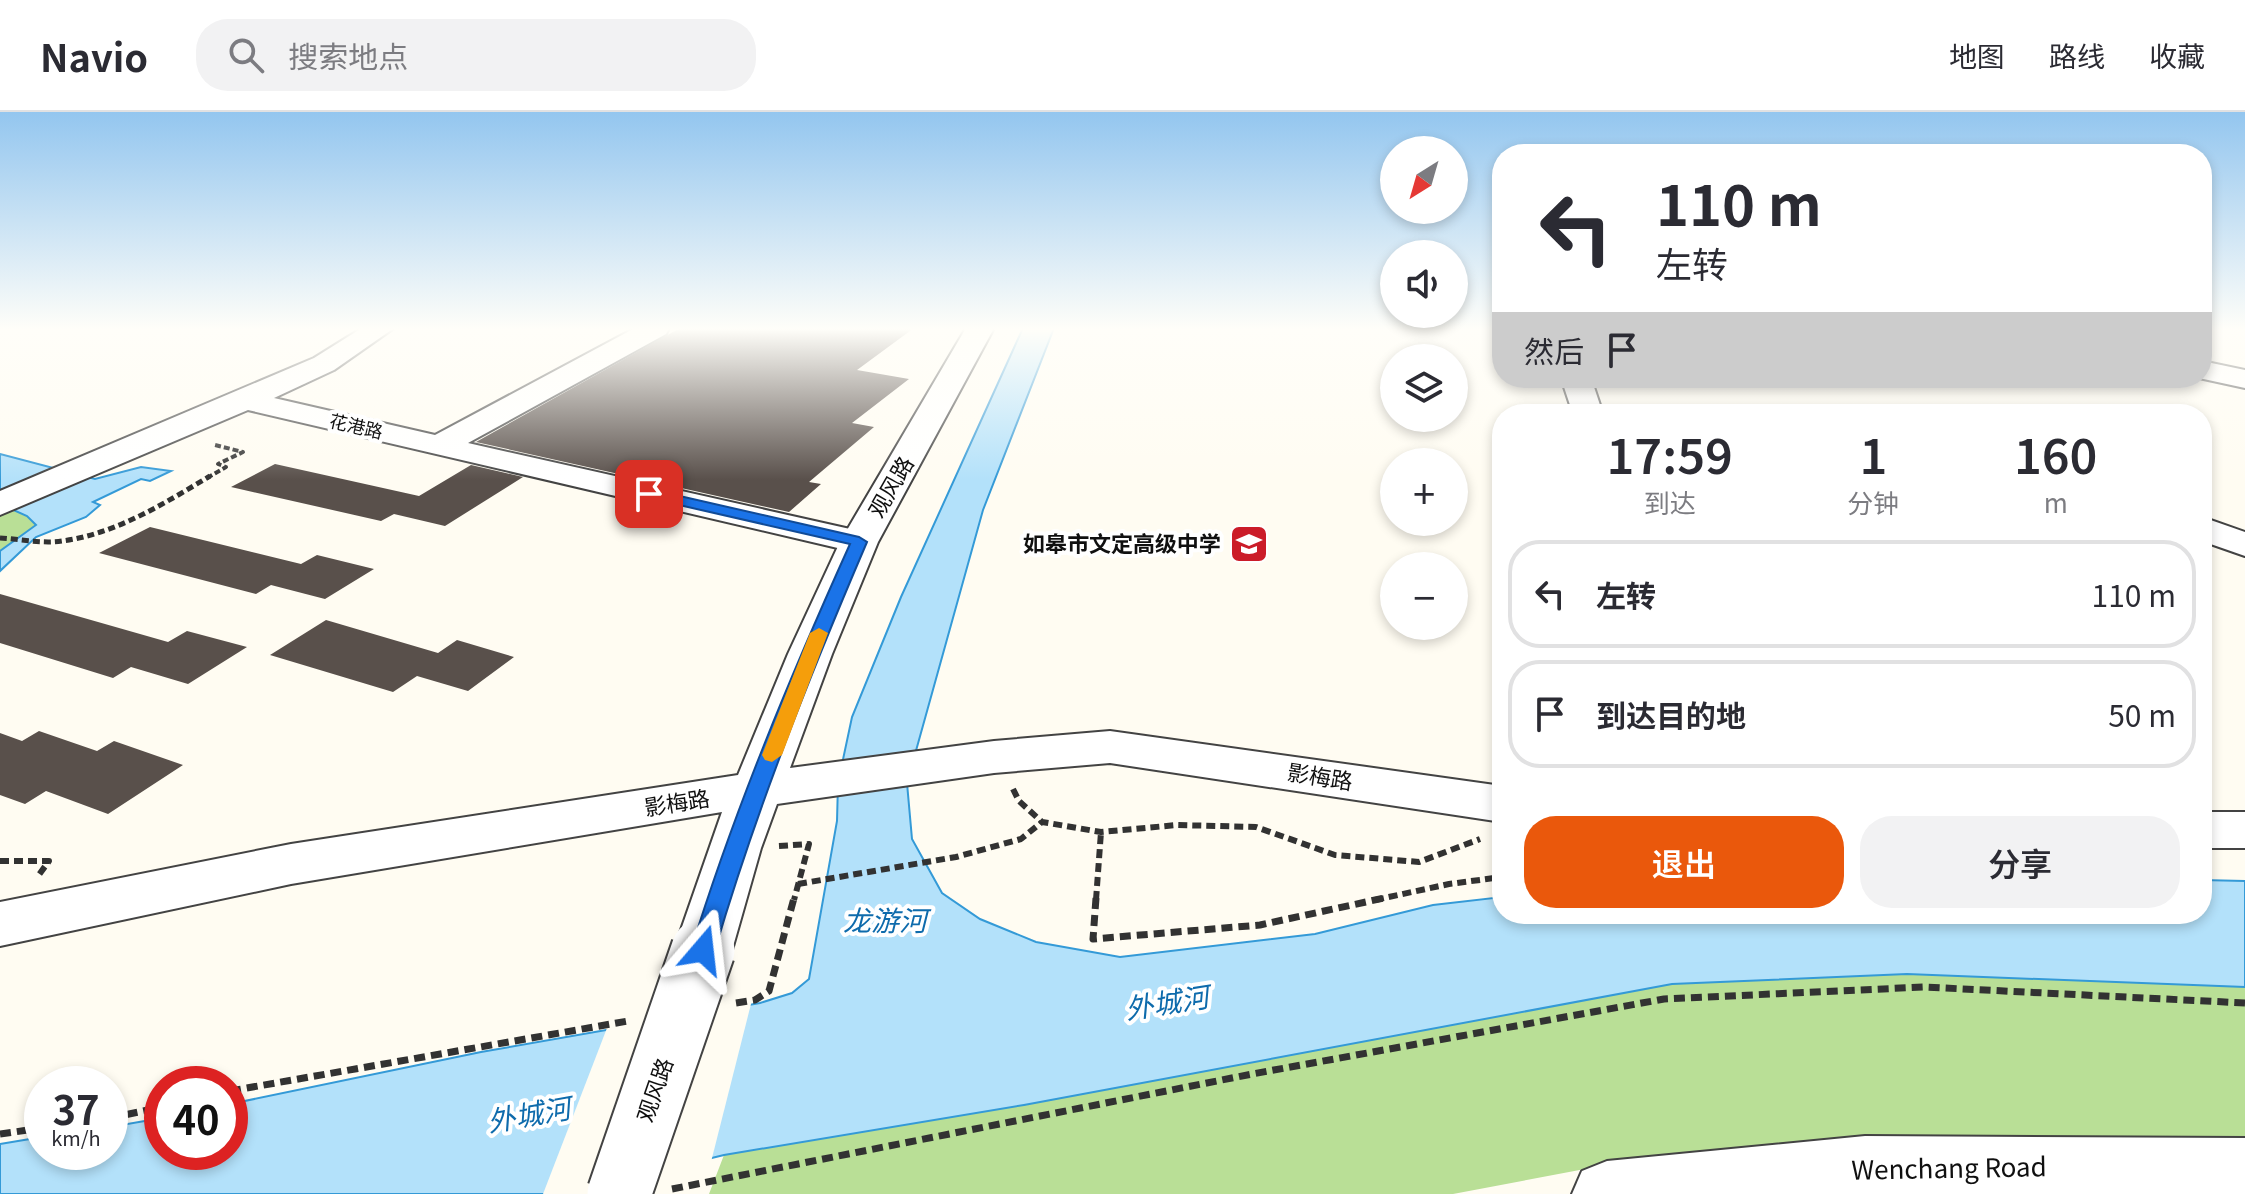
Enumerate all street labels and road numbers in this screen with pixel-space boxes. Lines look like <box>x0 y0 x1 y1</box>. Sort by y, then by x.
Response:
street label: 花港路 <box>327 406 386 444</box>
street label: 观风路 <box>859 449 920 523</box>
street label: 影梅路 <box>1285 754 1355 796</box>
street label: 影梅路 <box>642 780 712 822</box>
street label: 观风路 <box>627 1053 679 1126</box>
street label: Wenchang Road <box>1851 1146 2047 1187</box>

